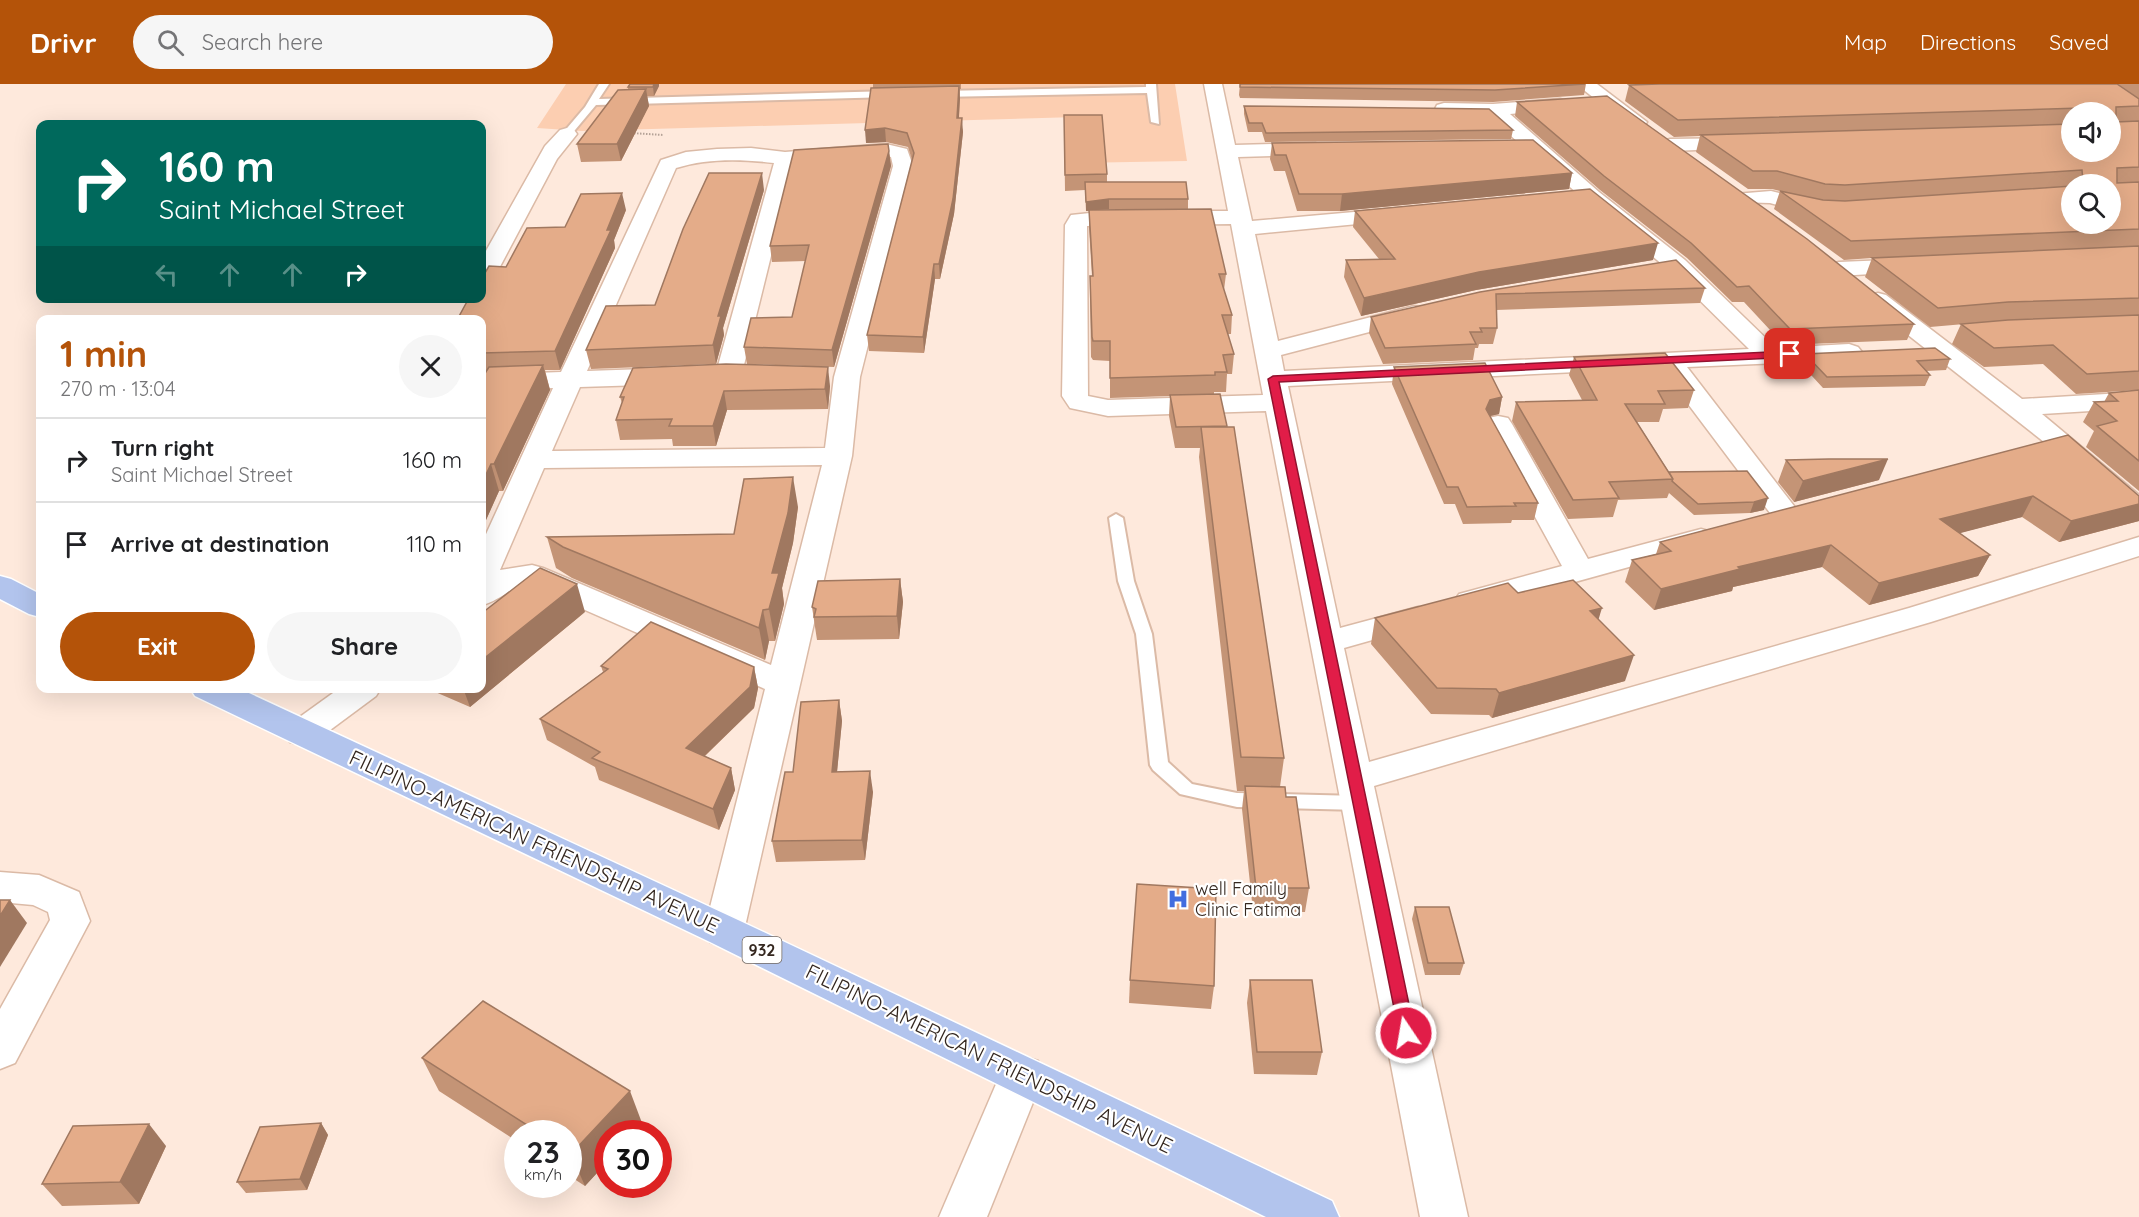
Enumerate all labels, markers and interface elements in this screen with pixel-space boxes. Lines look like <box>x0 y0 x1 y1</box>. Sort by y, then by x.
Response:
search box <box>133 15 553 69</box>
text: Drivr <box>30 25 97 60</box>
icon: search <box>154 26 187 59</box>
text: Search here <box>202 28 323 56</box>
text: Map <box>1844 29 1887 55</box>
text: Directions <box>1920 29 2016 55</box>
text: Saved <box>2049 29 2109 55</box>
map controls <box>2061 102 2121 234</box>
button: sound <box>2061 102 2121 162</box>
text: 160 m <box>159 140 275 193</box>
icon: right <box>60 144 138 222</box>
button: search <box>2061 174 2121 234</box>
text: Saint Michael Street <box>159 192 405 226</box>
icon: left <box>150 258 183 291</box>
icon: ahead <box>213 258 246 291</box>
icon: ahead <box>276 258 309 291</box>
icon: right <box>339 258 372 291</box>
pin <box>1764 328 1815 379</box>
text: 1 min <box>60 331 147 376</box>
button: close <box>399 335 462 398</box>
icon: arrive <box>1773 337 1806 370</box>
text: 270 m · 13:04 <box>60 376 175 401</box>
text: Turn right <box>111 434 215 462</box>
icon: right <box>60 444 93 477</box>
text: 160 m <box>403 446 462 474</box>
text: Saint Michael Street <box>111 462 293 487</box>
icon: arrive <box>60 528 93 561</box>
text: Arrive at destination <box>111 530 329 558</box>
text: 110 m <box>407 530 462 558</box>
button: Exit <box>60 612 255 681</box>
button: Share <box>267 612 462 681</box>
street label: FILIPINO-AMERICAN FRIENDSHIP AVENUE <box>345 744 723 938</box>
place label: well Family Clinic Fatima <box>1195 877 1301 921</box>
hospital icon: well Family Clinic Fatima <box>1166 887 1190 911</box>
road number: 932 <box>742 937 782 963</box>
street label: FILIPINO-AMERICAN FRIENDSHIP AVENUE <box>802 958 1177 1159</box>
position arrow <box>1374 1001 1438 1065</box>
speed limit sign: 30 <box>594 1120 672 1198</box>
text: 23 <box>526 1133 560 1171</box>
text: km/h <box>524 1165 562 1184</box>

